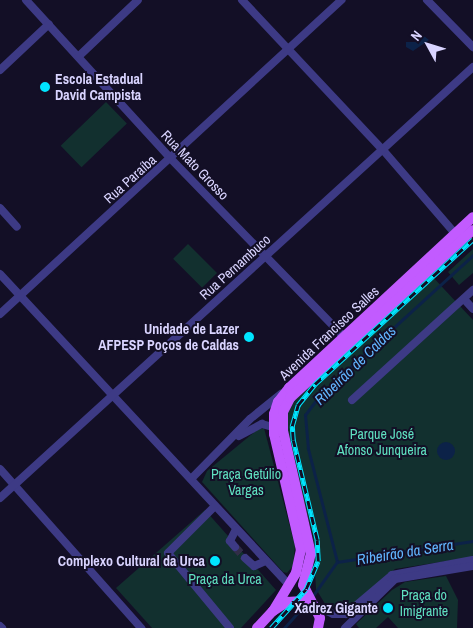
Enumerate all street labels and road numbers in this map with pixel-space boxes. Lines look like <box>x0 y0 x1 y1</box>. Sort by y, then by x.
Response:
street label: Rua Mato Grosso <box>158 127 232 203</box>
street label: Rua Paraíba <box>100 151 160 207</box>
street label: Rua Pernambuco <box>196 231 274 303</box>
street label: Avenida Francisco Salles <box>276 283 382 383</box>

